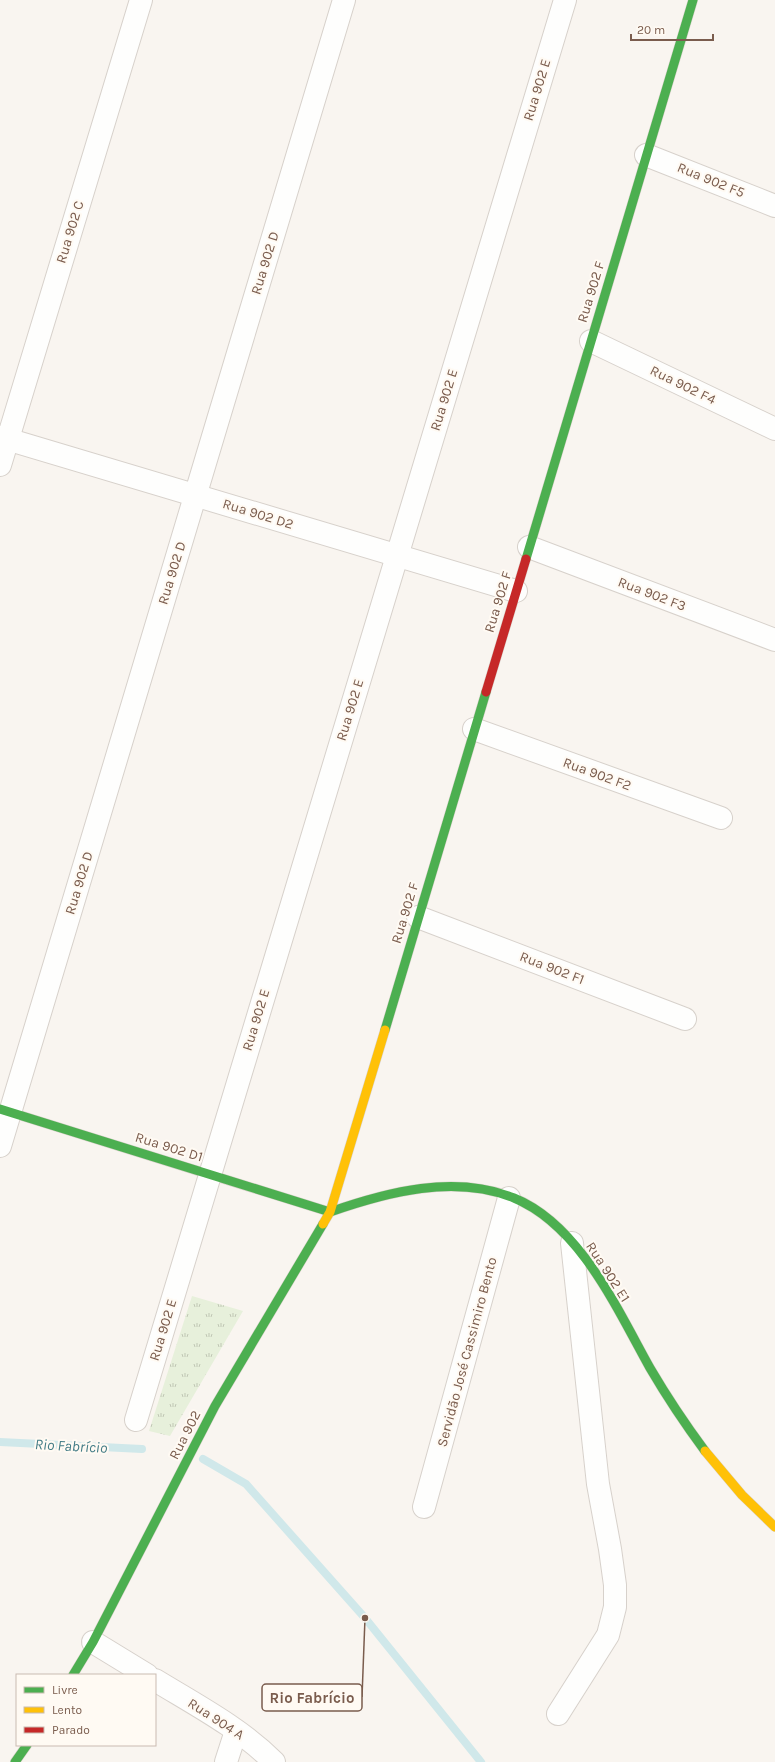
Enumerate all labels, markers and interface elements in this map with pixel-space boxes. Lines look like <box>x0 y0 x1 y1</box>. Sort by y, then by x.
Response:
scale bar <box>631 16 713 42</box>
text: 20 m <box>637 23 665 37</box>
street label: Rua 902 E <box>520 57 554 123</box>
street label: Rua 902 F5 <box>675 159 747 201</box>
street label: Rua 902 C <box>52 199 88 265</box>
street label: Rua 902 D <box>247 229 283 297</box>
street label: Rua 902 F <box>574 259 608 325</box>
street label: Rua 902 F4 <box>647 362 719 408</box>
street label: Rua 902 E <box>427 367 461 433</box>
street label: Rua 902 D2 <box>220 495 296 533</box>
street label: Rua 902 D <box>154 539 190 607</box>
street label: Rua 902 F <box>481 569 515 635</box>
street label: Rua 902 F3 <box>616 573 688 615</box>
street label: Rua 902 E <box>333 677 367 743</box>
street label: Rua 902 F2 <box>561 754 633 794</box>
street label: Rua 902 D <box>61 849 97 917</box>
street label: Rua 902 F <box>388 880 422 946</box>
street label: Rua 902 F1 <box>517 948 587 988</box>
street label: Rua 902 E <box>239 987 273 1053</box>
street label: Rua 902 D1 <box>133 1129 205 1165</box>
street label: Rua 902 E1 <box>582 1239 634 1305</box>
street label: Servidão José Cassimiro Bento <box>433 1255 501 1449</box>
street label: Rua 902 E <box>146 1297 180 1363</box>
street label: Rua 902 <box>165 1408 205 1462</box>
water label: Rio Fabrício <box>34 1435 108 1457</box>
legend <box>16 1674 156 1746</box>
text: Livre <box>52 1683 78 1697</box>
callout: Rio Fabrício <box>262 1684 362 1711</box>
text: Rio Fabrício <box>270 1689 354 1707</box>
street label: Rua 904 A <box>185 1695 247 1743</box>
text: Lento <box>52 1703 82 1717</box>
text: Parado <box>52 1723 90 1737</box>

